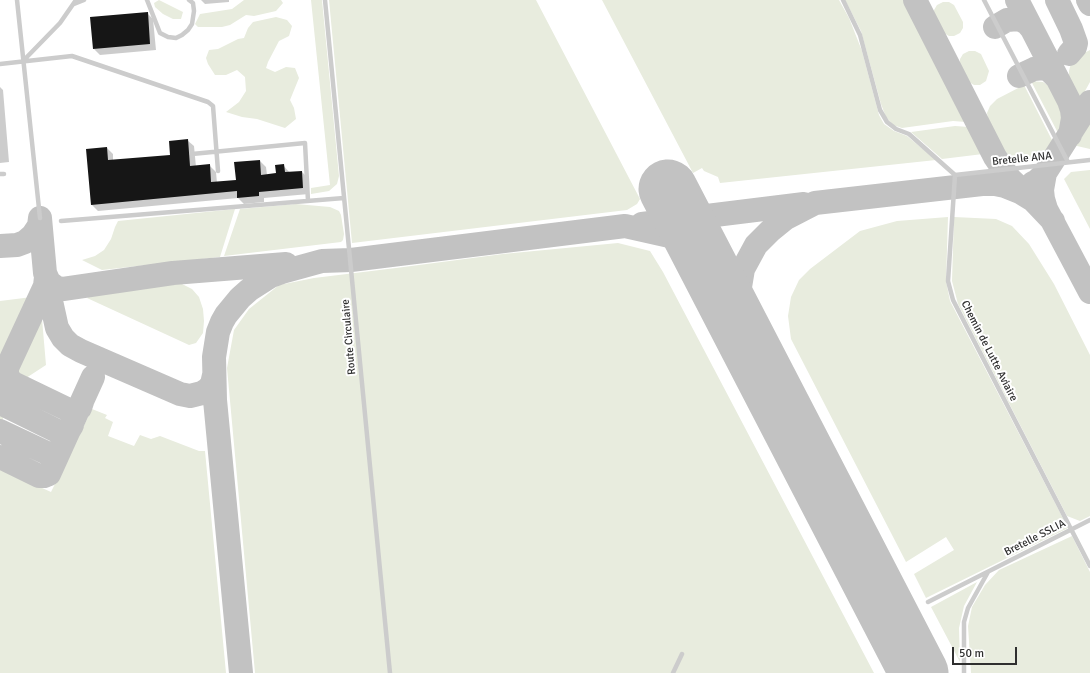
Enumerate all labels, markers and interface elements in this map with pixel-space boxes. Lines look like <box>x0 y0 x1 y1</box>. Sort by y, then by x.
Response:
street label: Bretelle ANA <box>991 149 1053 169</box>
street label: Chemin de Lutte Aviaire <box>958 298 1020 404</box>
street label: Route Circulaire <box>339 299 359 375</box>
street label: Bretelle SSLIA <box>1002 517 1068 559</box>
scale bar <box>954 639 1019 665</box>
text: 50 m <box>959 646 984 661</box>

